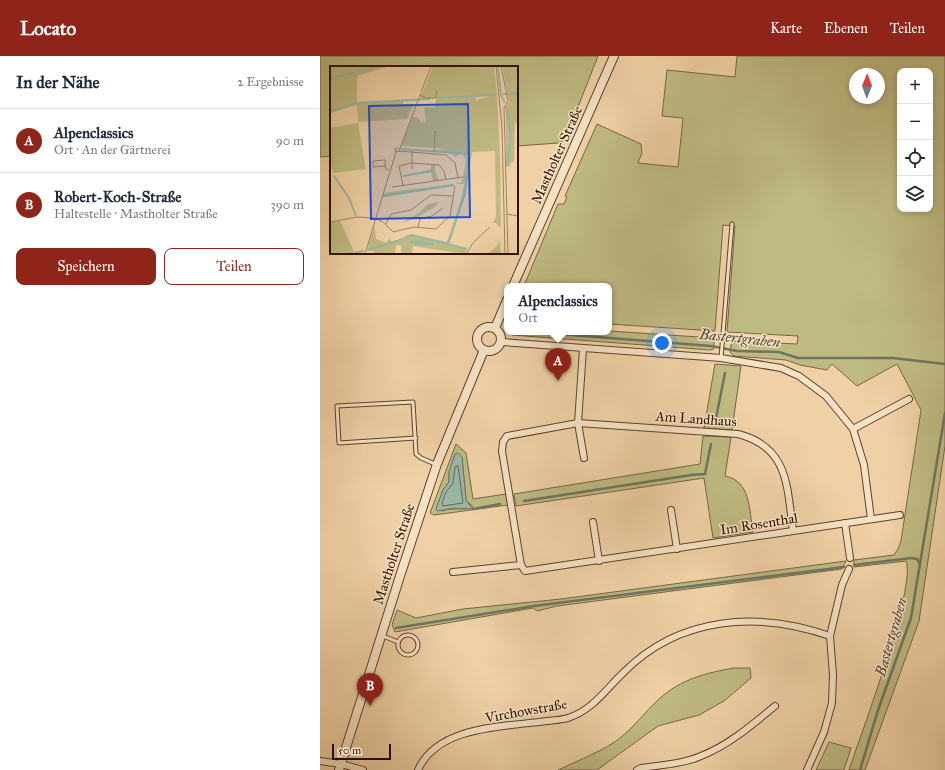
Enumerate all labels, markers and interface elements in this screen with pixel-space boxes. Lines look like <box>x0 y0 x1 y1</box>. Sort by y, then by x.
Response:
text: Locato <box>20 17 76 40</box>
text: Karte <box>770 20 802 37</box>
text: Ebenen <box>824 20 868 37</box>
text: Teilen <box>890 20 925 37</box>
inset map <box>330 66 518 254</box>
north arrow <box>849 68 885 104</box>
map controls <box>897 68 933 212</box>
button: + <box>897 68 933 104</box>
text: In der Nähe <box>16 72 100 93</box>
text: 2 Ergebnisse <box>237 74 304 90</box>
street label: Mastholter Straße <box>528 103 586 207</box>
button: − <box>897 104 933 140</box>
text: Alpenclassics <box>54 124 134 142</box>
text: A <box>25 133 33 149</box>
text: 90 m <box>276 133 304 149</box>
button: locate <box>897 140 933 176</box>
text: Ort · An der Gärtnerei <box>54 142 171 158</box>
button: layers <box>897 176 933 212</box>
text: Robert-Koch-Straße <box>54 188 182 206</box>
text: B <box>25 197 33 213</box>
text: 390 m <box>271 197 304 213</box>
text: Haltestelle · Mastholter Straße <box>54 206 218 222</box>
button: Speichern <box>16 248 156 285</box>
button: Teilen <box>164 248 304 285</box>
popup <box>504 283 612 335</box>
text: Alpenclassics <box>518 292 598 310</box>
text: Ort <box>518 310 538 326</box>
water label: Bastertgraben <box>698 325 781 351</box>
your location <box>652 333 672 353</box>
pin: A <box>545 348 571 381</box>
street label: Am Landhaus <box>654 408 737 430</box>
street label: Mastholter Straße <box>370 501 418 607</box>
street label: Im Rosenthal <box>719 509 799 539</box>
water label: Bastertgraben <box>871 595 911 679</box>
pin: B <box>357 673 383 706</box>
street label: Virchowstraße <box>483 695 569 727</box>
scale bar <box>332 742 391 761</box>
text: 50 m <box>338 744 361 757</box>

